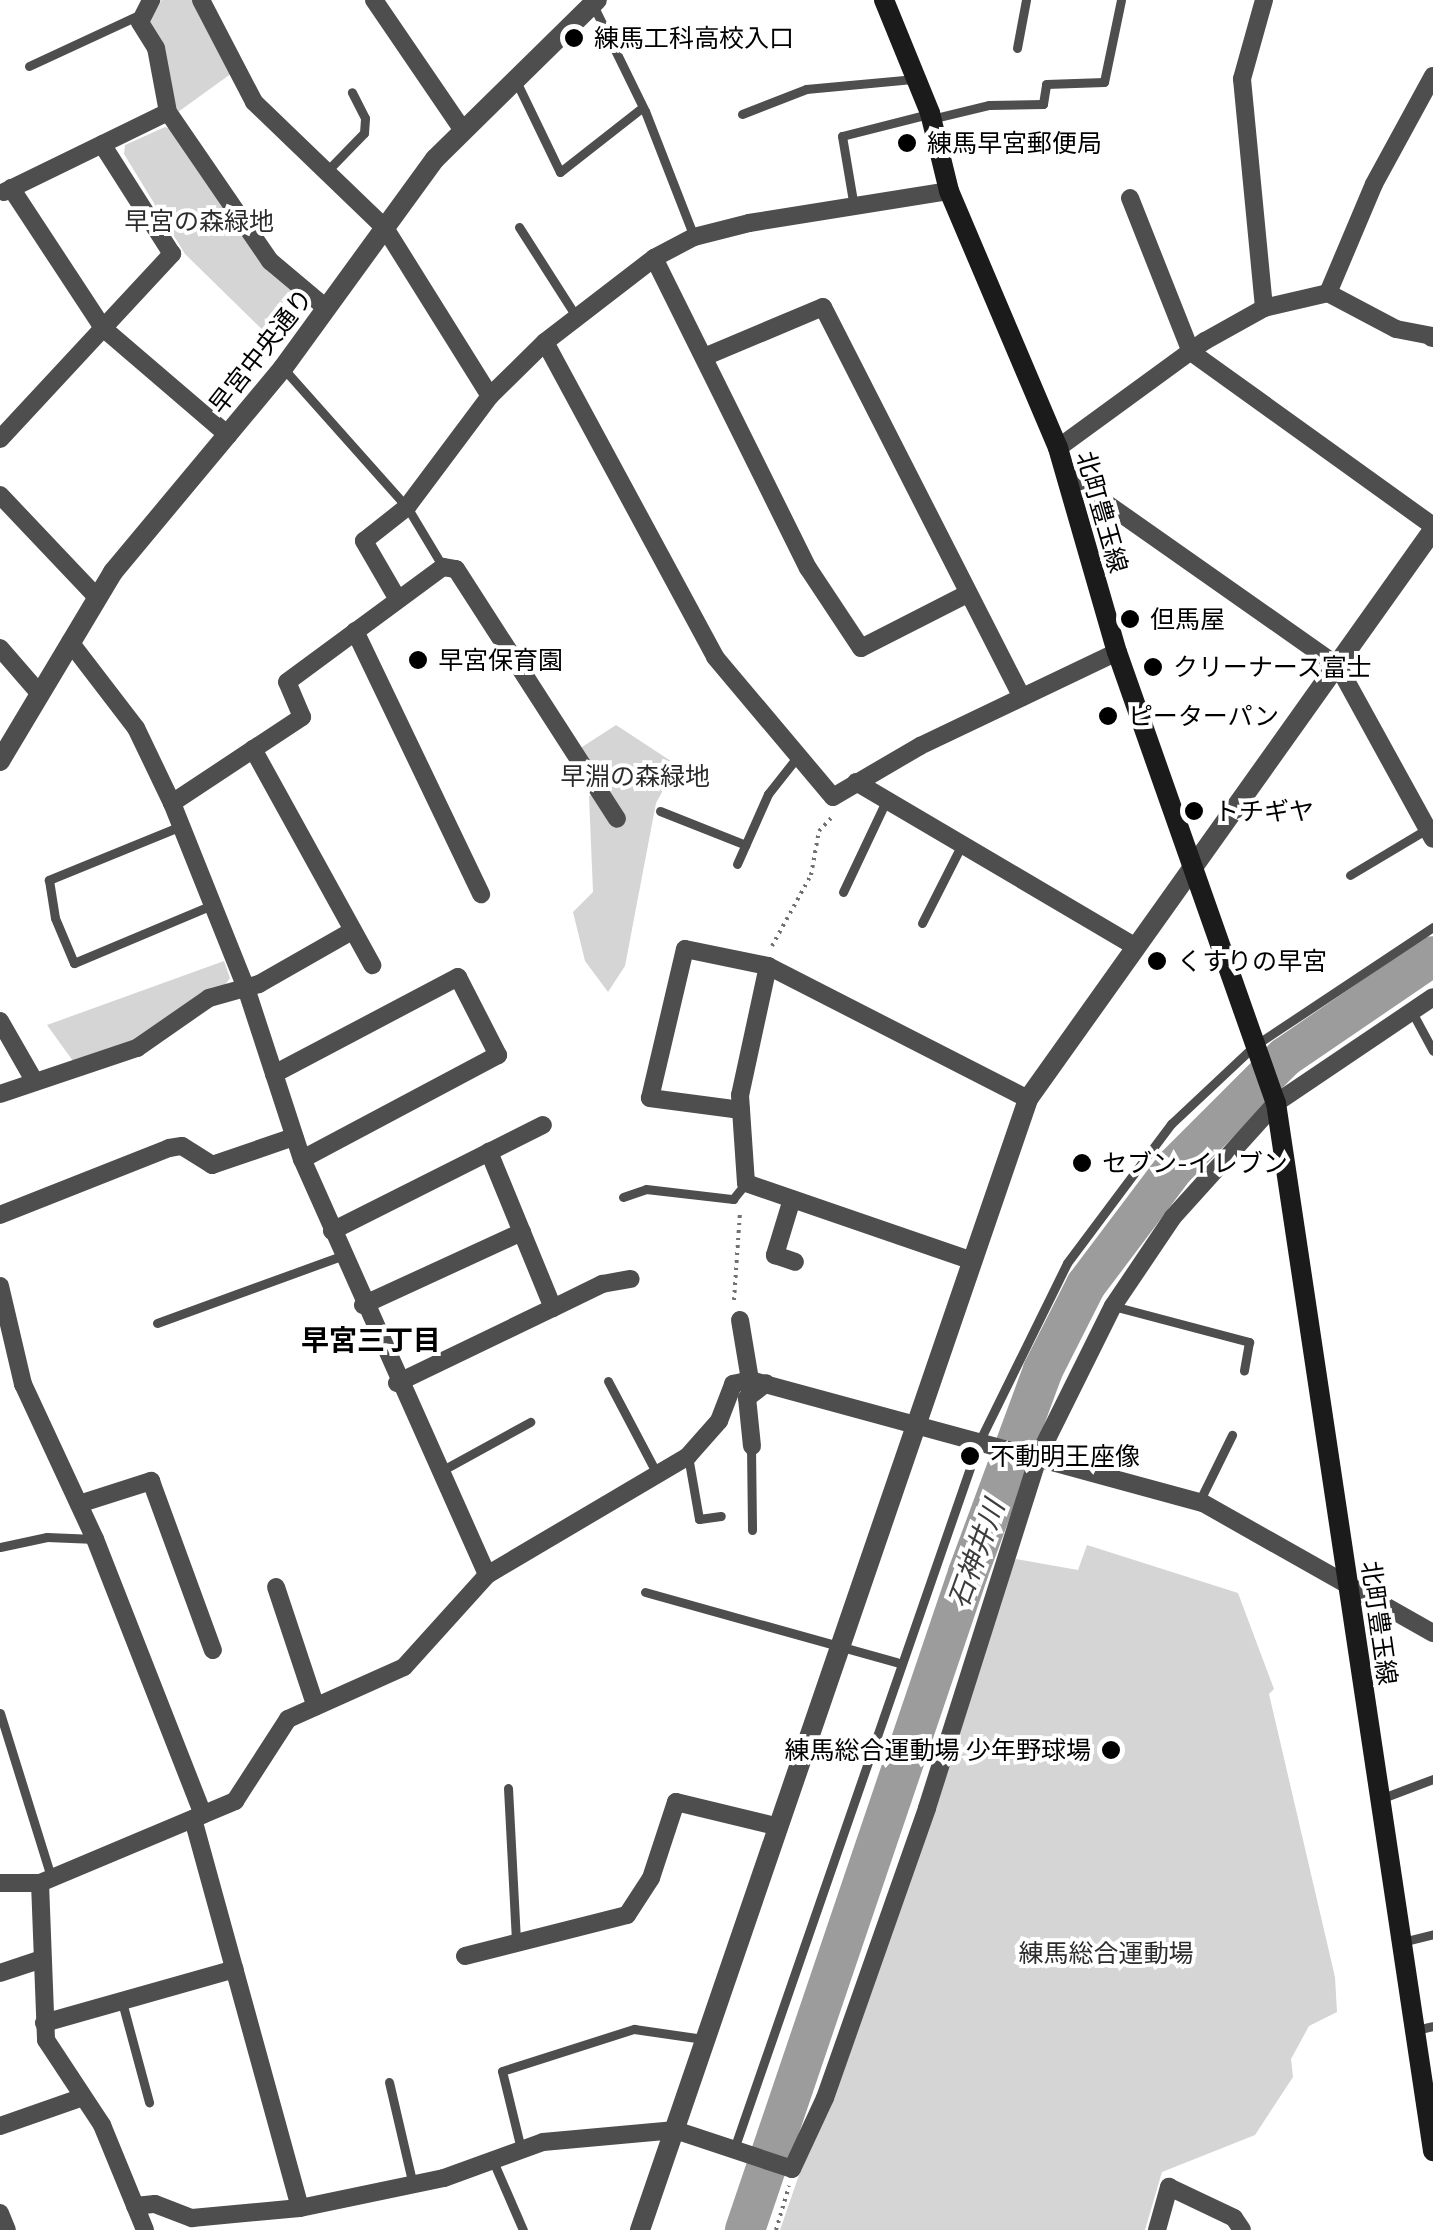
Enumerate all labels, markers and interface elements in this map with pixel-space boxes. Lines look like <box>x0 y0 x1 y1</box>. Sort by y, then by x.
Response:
place label: 練馬工科高校入口 <box>594 23 794 53</box>
marker: 練馬工科高校入口 <box>563 27 585 49</box>
place label: 練馬早宮郵便局 <box>927 128 1102 158</box>
marker: 練馬早宮郵便局 <box>896 132 918 154</box>
park label: 早宮の森緑地 <box>124 206 274 236</box>
street label: 早宮中央通り <box>203 283 319 419</box>
street label: 北町豊玉線 <box>1070 448 1134 576</box>
place label: 但馬屋 <box>1150 604 1225 634</box>
marker: 但馬屋 <box>1119 608 1141 630</box>
place label: 早宮保育園 <box>438 645 563 675</box>
marker: 早宮保育園 <box>407 649 429 671</box>
place label: クリーナース富士 <box>1173 652 1373 682</box>
marker: クリーナース富士 <box>1142 656 1164 678</box>
place label: ピーターパン <box>1128 701 1278 731</box>
marker: ピーターパン <box>1097 705 1119 727</box>
park label: 早淵の森緑地 <box>560 761 710 791</box>
place label: トチギヤ <box>1214 796 1314 826</box>
marker: トチギヤ <box>1183 800 1205 822</box>
place label: くすりの早宮 <box>1177 946 1327 976</box>
marker: くすりの早宮 <box>1146 950 1168 972</box>
place label: セブン-イレブン <box>1102 1148 1288 1178</box>
marker: セブン-イレブン <box>1071 1152 1093 1174</box>
district label: 早宮三丁目 <box>301 1323 441 1357</box>
place label: 不動明王座像 <box>990 1441 1140 1471</box>
marker: 不動明王座像 <box>959 1445 981 1467</box>
water label: 石神井川 <box>941 1496 1011 1612</box>
street label: 北町豊玉線 <box>1355 1559 1403 1687</box>
place label: 練馬総合運動場 少年野球場 <box>784 1735 1091 1765</box>
marker: 練馬総合運動場 少年野球場 <box>1100 1739 1122 1761</box>
park label: 練馬総合運動場 <box>1019 1938 1193 1968</box>

